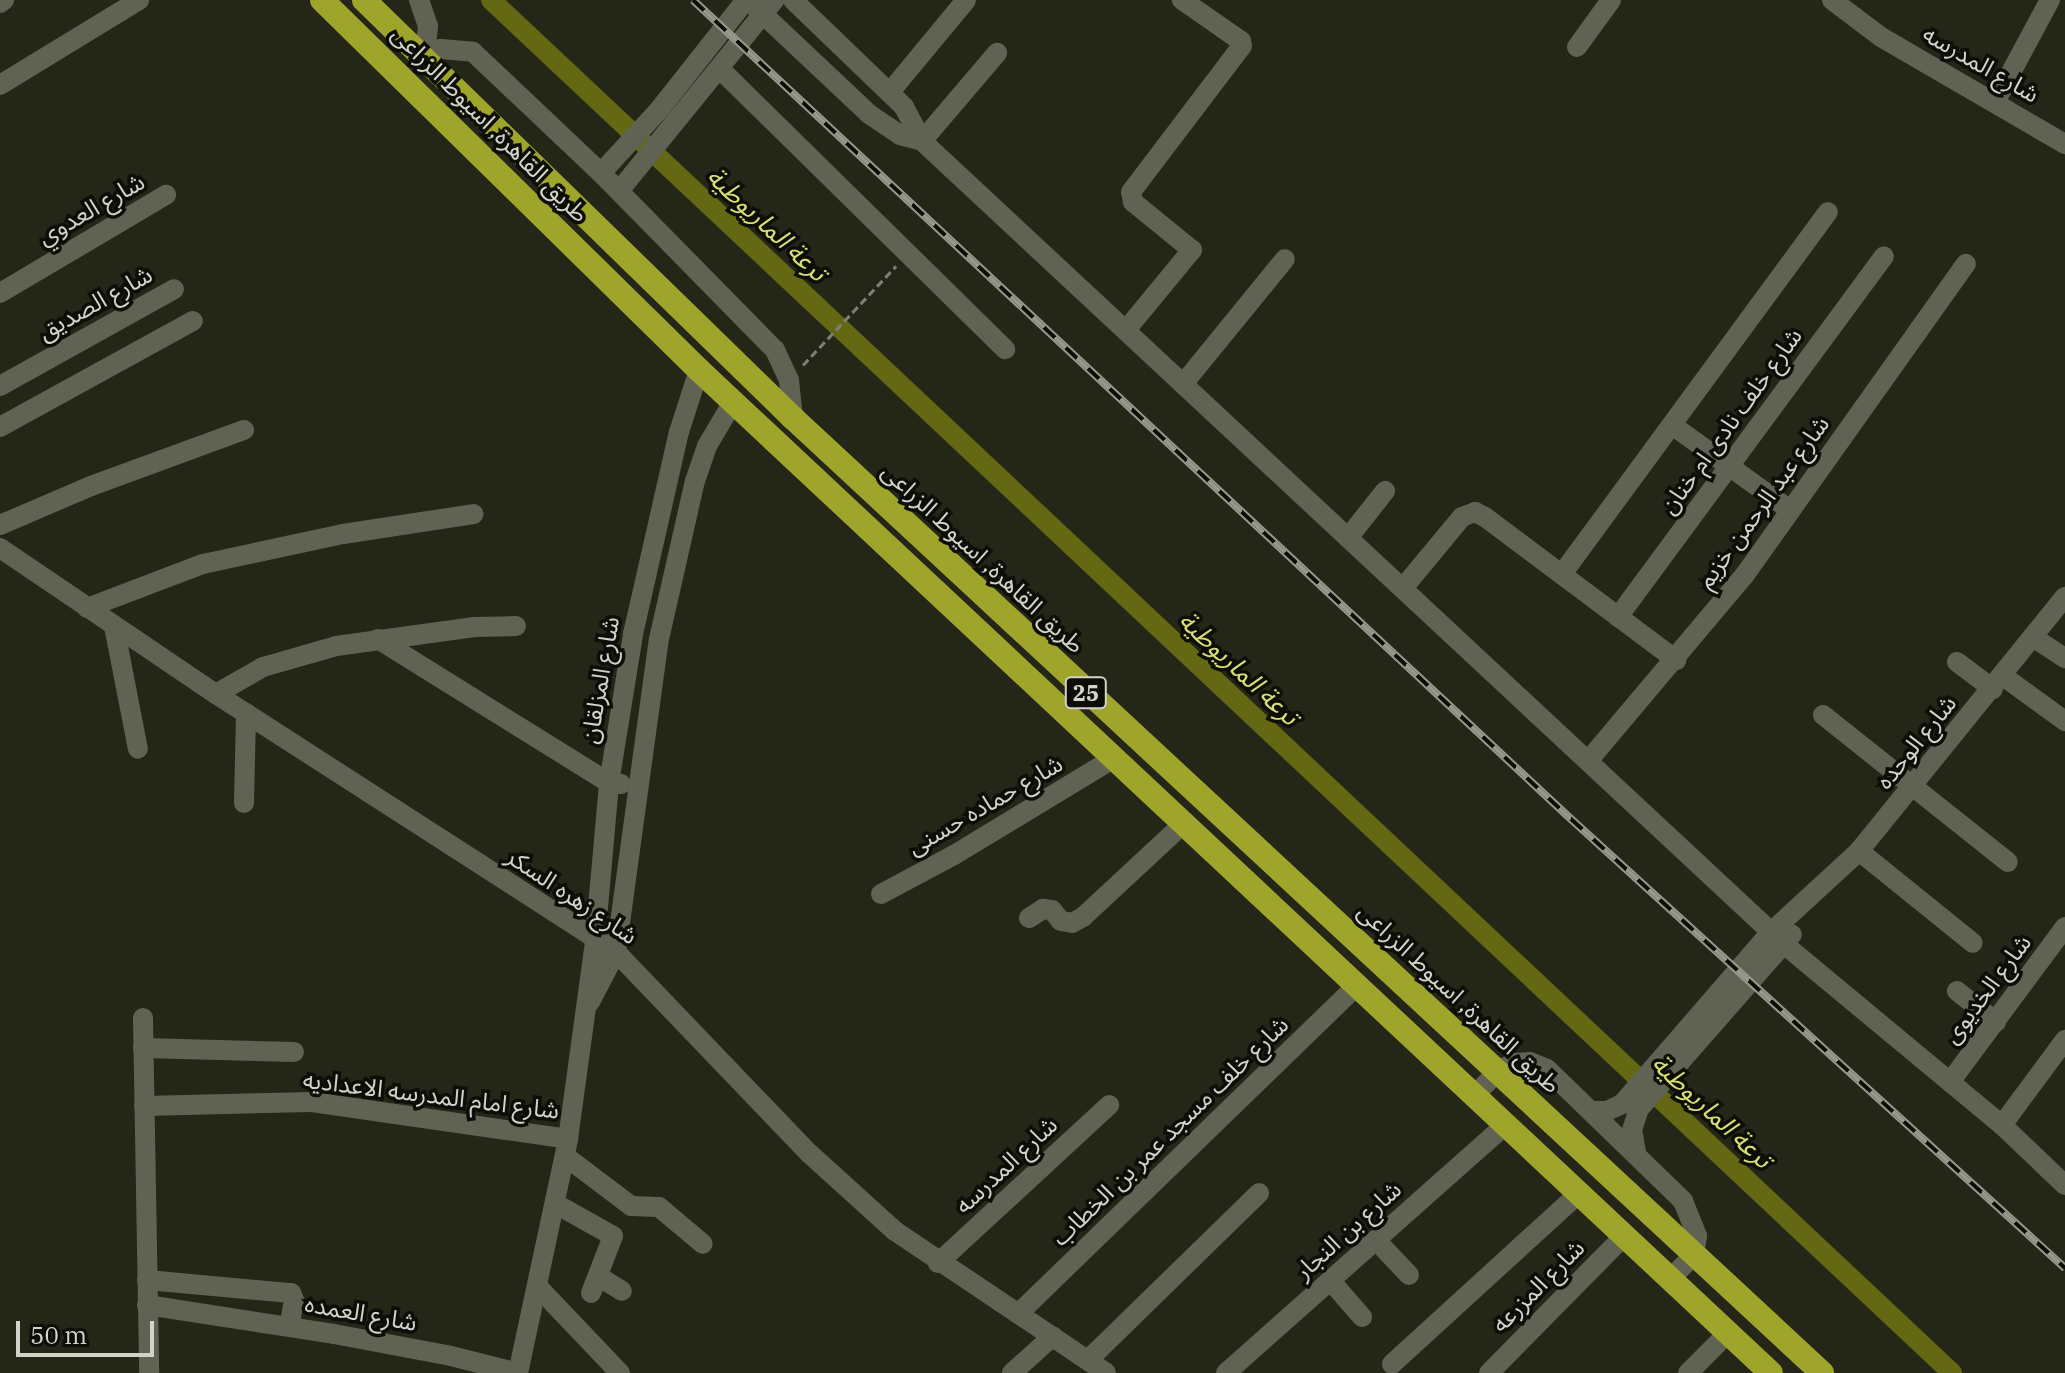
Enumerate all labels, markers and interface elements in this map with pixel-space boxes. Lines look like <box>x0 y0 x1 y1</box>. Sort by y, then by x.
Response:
street label: شارع المدرسه <box>1918 19 2044 109</box>
street label: طريق القاهرة, اسيوط الزراعى <box>386 20 594 228</box>
water label: ترعة الماريوطية <box>700 160 834 288</box>
street label: شارع العدوي <box>32 167 150 251</box>
street label: شارع الصديق <box>33 260 157 346</box>
street label: شارع خلف نادى ام خنان <box>1654 322 1808 520</box>
street label: شارع عبد الرحمن خزيم <box>1691 410 1835 594</box>
street label: طريق القاهرة, اسيوط الزراعى <box>876 457 1090 659</box>
water label: ترعة الماريوطية <box>1172 604 1306 732</box>
street label: شارع المزلقان <box>575 614 625 746</box>
road number: 25 <box>1064 675 1108 711</box>
street label: شارع الوحده <box>1869 689 1963 795</box>
street label: شارع حماده حسنى <box>902 749 1068 861</box>
street label: شارع زهره السكر <box>501 842 643 950</box>
street label: طريق القاهرة, اسيوط الزراعى <box>1352 897 1566 1099</box>
street label: شارع الخديوى <box>1937 929 2037 1049</box>
street label: شارع خلف مسجد عمر بن الخطاب <box>1046 1010 1294 1252</box>
water label: ترعة الماريوطية <box>1645 1047 1779 1175</box>
street label: شارع امام المدرسه الاعداديه <box>301 1065 561 1125</box>
street label: شارع المدرسه <box>949 1110 1063 1220</box>
street label: شارع بن النجار <box>1289 1175 1407 1285</box>
street label: شارع المزرعه <box>1486 1234 1590 1338</box>
street label: شارع العمده <box>303 1289 419 1337</box>
scale bar <box>20 1305 158 1355</box>
text: 50 m <box>30 1319 87 1351</box>

